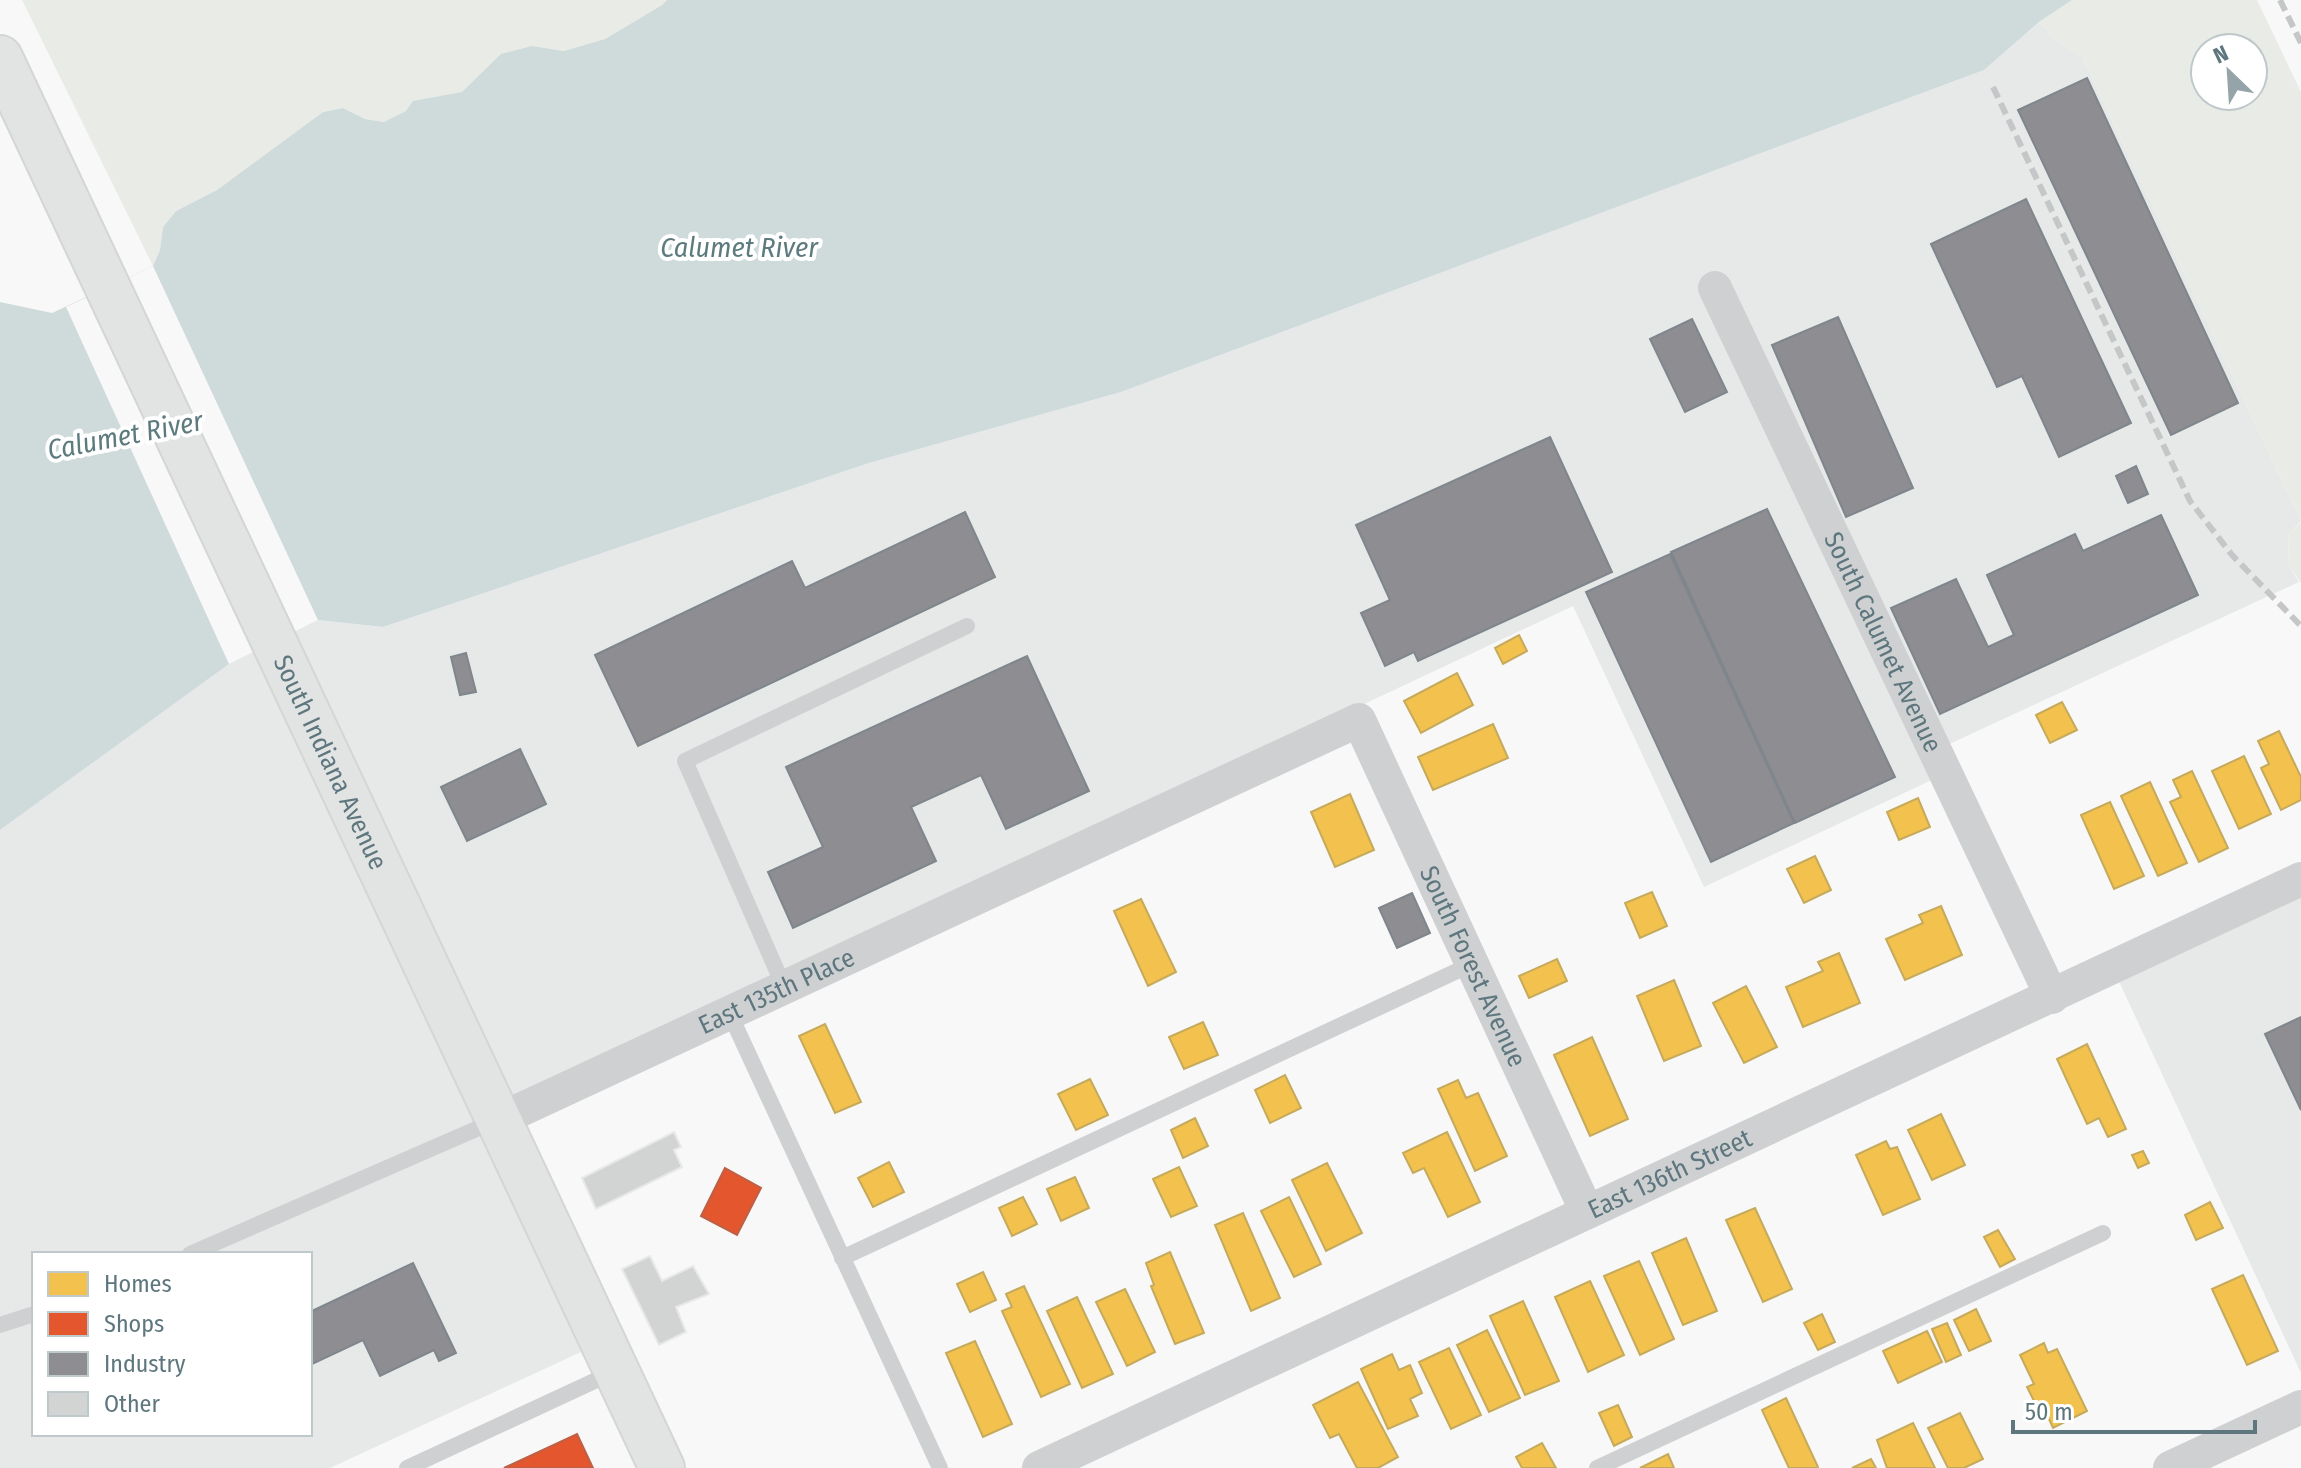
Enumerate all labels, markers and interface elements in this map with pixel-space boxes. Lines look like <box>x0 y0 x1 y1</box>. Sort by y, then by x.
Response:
north arrow <box>2189 32 2269 112</box>
text: N <box>2209 39 2232 69</box>
water label: Calumet River <box>660 231 819 264</box>
water label: Calumet River <box>45 404 207 467</box>
street label: South Calumet Avenue <box>1817 527 1948 757</box>
street label: South Indiana Avenue <box>267 650 394 875</box>
street label: South Forest Avenue <box>1413 861 1533 1072</box>
street label: East 135th Place <box>694 942 860 1041</box>
street label: East 136th Street <box>1583 1122 1757 1226</box>
legend <box>32 1252 312 1436</box>
text: Homes <box>104 1270 172 1298</box>
text: Shops <box>104 1310 164 1338</box>
text: Industry <box>104 1350 186 1378</box>
scale bar <box>2013 1384 2255 1434</box>
text: Other <box>104 1390 160 1418</box>
text: 50 m <box>2025 1398 2073 1426</box>

